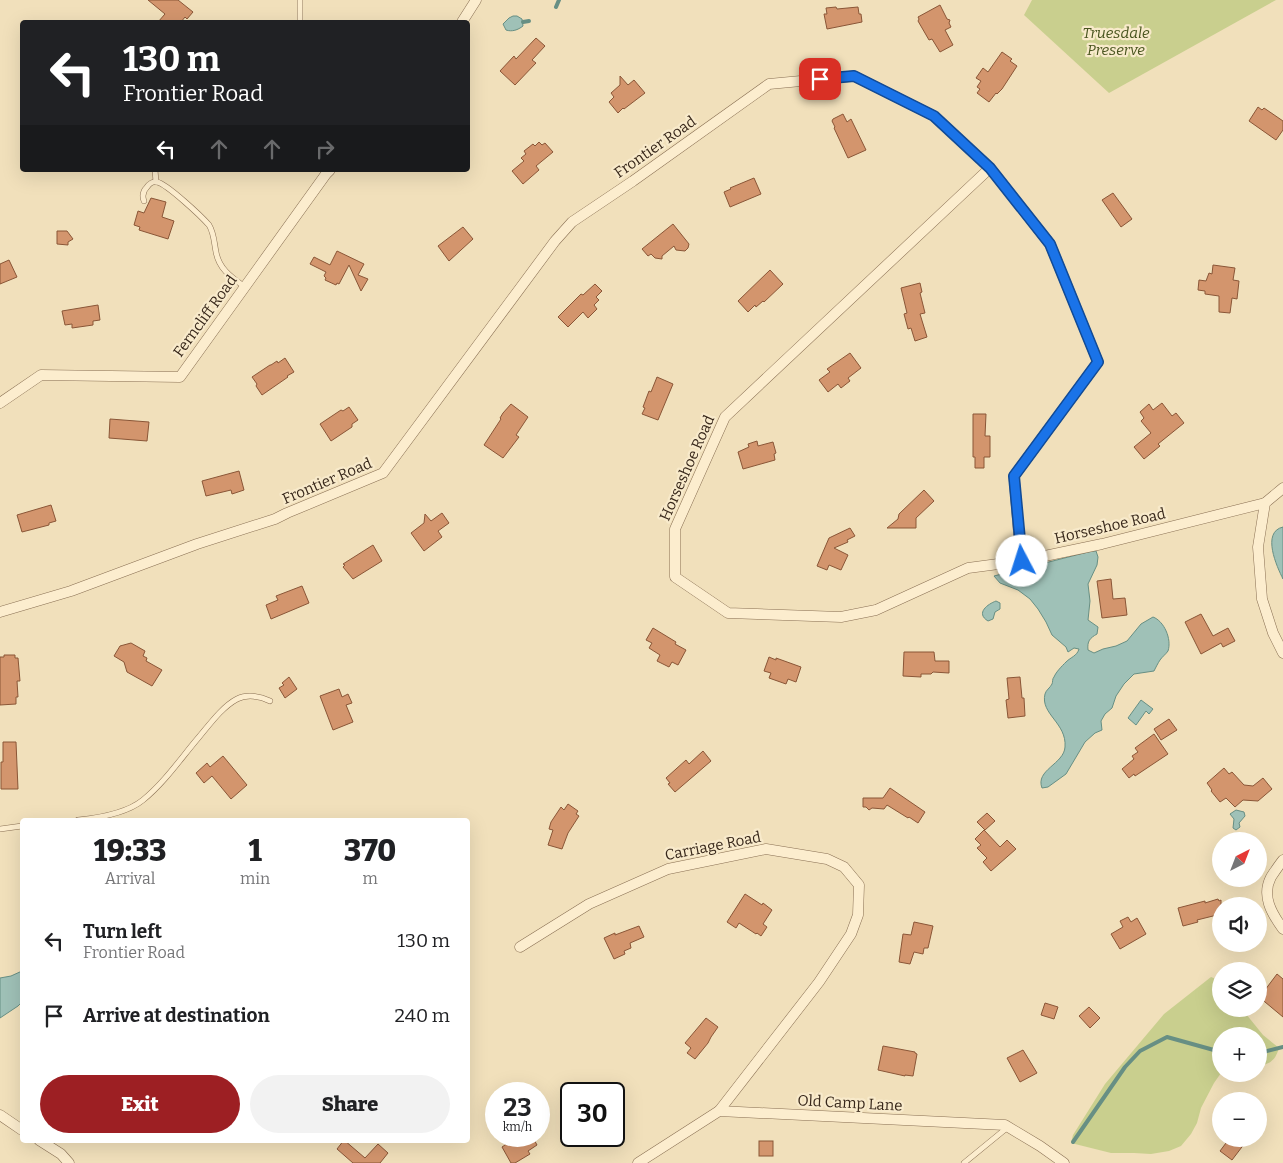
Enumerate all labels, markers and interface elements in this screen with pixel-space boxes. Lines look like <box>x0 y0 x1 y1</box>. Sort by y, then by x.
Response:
park label: Truesdale Preserve <box>1082 24 1150 59</box>
text: 130 m <box>123 38 220 80</box>
icon: left <box>40 40 105 105</box>
pin <box>799 58 841 100</box>
icon: arrive <box>806 65 834 93</box>
text: Frontier Road <box>123 80 263 107</box>
street label: Frontier Road <box>611 112 699 182</box>
icon: left <box>152 135 180 163</box>
icon: ahead <box>205 135 233 163</box>
icon: ahead <box>258 135 286 163</box>
icon: right <box>311 135 339 163</box>
street label: Ferncliff Road <box>169 272 241 360</box>
street label: Horseshoe Road <box>656 412 718 524</box>
street label: Frontier Road <box>279 454 375 508</box>
street label: Horseshoe Road <box>1053 504 1168 548</box>
position arrow <box>995 534 1047 586</box>
street label: Carriage Road <box>663 828 763 864</box>
north arrow <box>1212 832 1268 888</box>
map controls <box>1212 832 1267 1147</box>
text: 19:33 <box>94 833 166 869</box>
text: 1 <box>248 833 262 869</box>
text: 370 <box>344 833 396 869</box>
text: Arrival <box>105 869 155 888</box>
text: min <box>240 869 270 888</box>
text: m <box>362 869 378 888</box>
button: sound <box>1212 897 1267 952</box>
text: Turn left <box>83 920 162 943</box>
icon: left <box>40 927 68 955</box>
text: 130 m <box>397 929 450 952</box>
text: Frontier Road <box>83 943 185 962</box>
button: layers <box>1212 962 1267 1017</box>
icon: arrive <box>40 1002 68 1030</box>
text: Arrive at destination <box>83 1004 270 1027</box>
text: 240 m <box>394 1004 450 1027</box>
button: + <box>1212 1027 1267 1082</box>
button: Exit <box>40 1075 240 1133</box>
button: Share <box>250 1075 450 1133</box>
speed limit sign: 30 <box>560 1082 625 1147</box>
street label: Old Camp Lane <box>797 1091 903 1115</box>
button: − <box>1212 1092 1267 1147</box>
text: 23 <box>503 1093 532 1123</box>
text: km/h <box>503 1120 532 1134</box>

